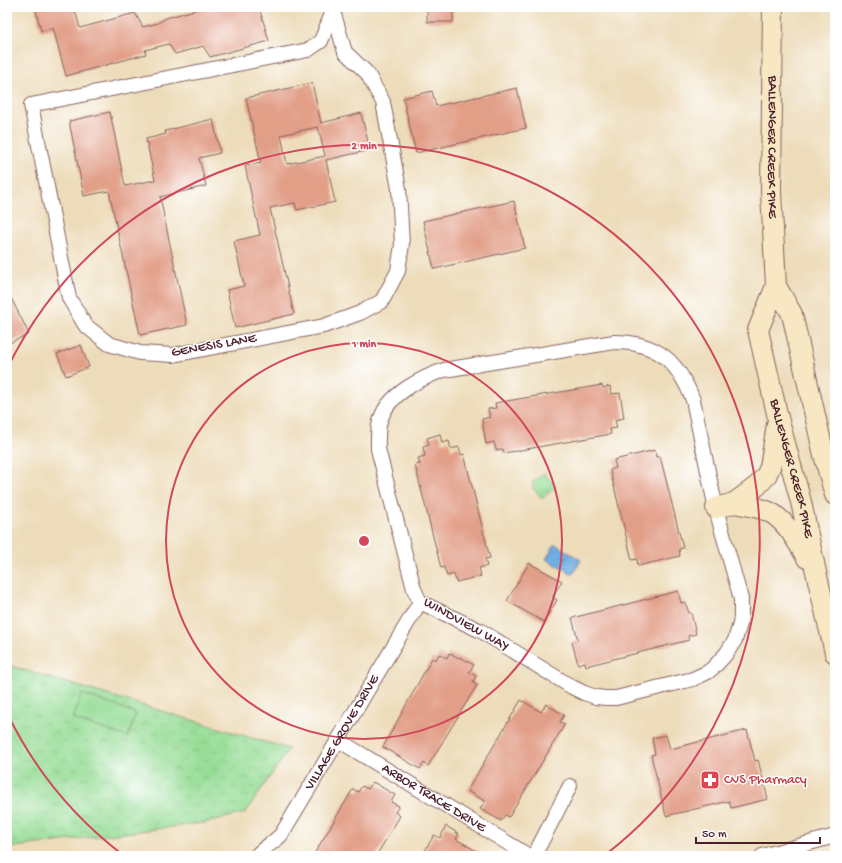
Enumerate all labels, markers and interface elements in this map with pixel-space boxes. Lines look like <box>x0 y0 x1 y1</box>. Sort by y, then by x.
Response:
street label: BALLENGER CREEK PIKE <box>762 74 781 220</box>
text: 2 min <box>351 140 377 154</box>
street label: GENESIS LANE <box>170 330 259 362</box>
text: 1 min <box>351 338 377 352</box>
street label: BALLENGER CREEK PIKE <box>765 396 817 541</box>
centre of rings <box>357 534 371 548</box>
street label: WINDVIEW WAY <box>420 594 512 656</box>
street label: VILLAGE GROVE DRIVE <box>301 671 384 794</box>
street label: ARBOR TRACE DRIVE <box>378 760 490 837</box>
pharmacy icon: CVS Pharmacy <box>699 769 721 791</box>
place label: CVS Pharmacy <box>724 772 807 789</box>
scale bar <box>696 819 820 845</box>
text: 50 m <box>702 828 727 842</box>

